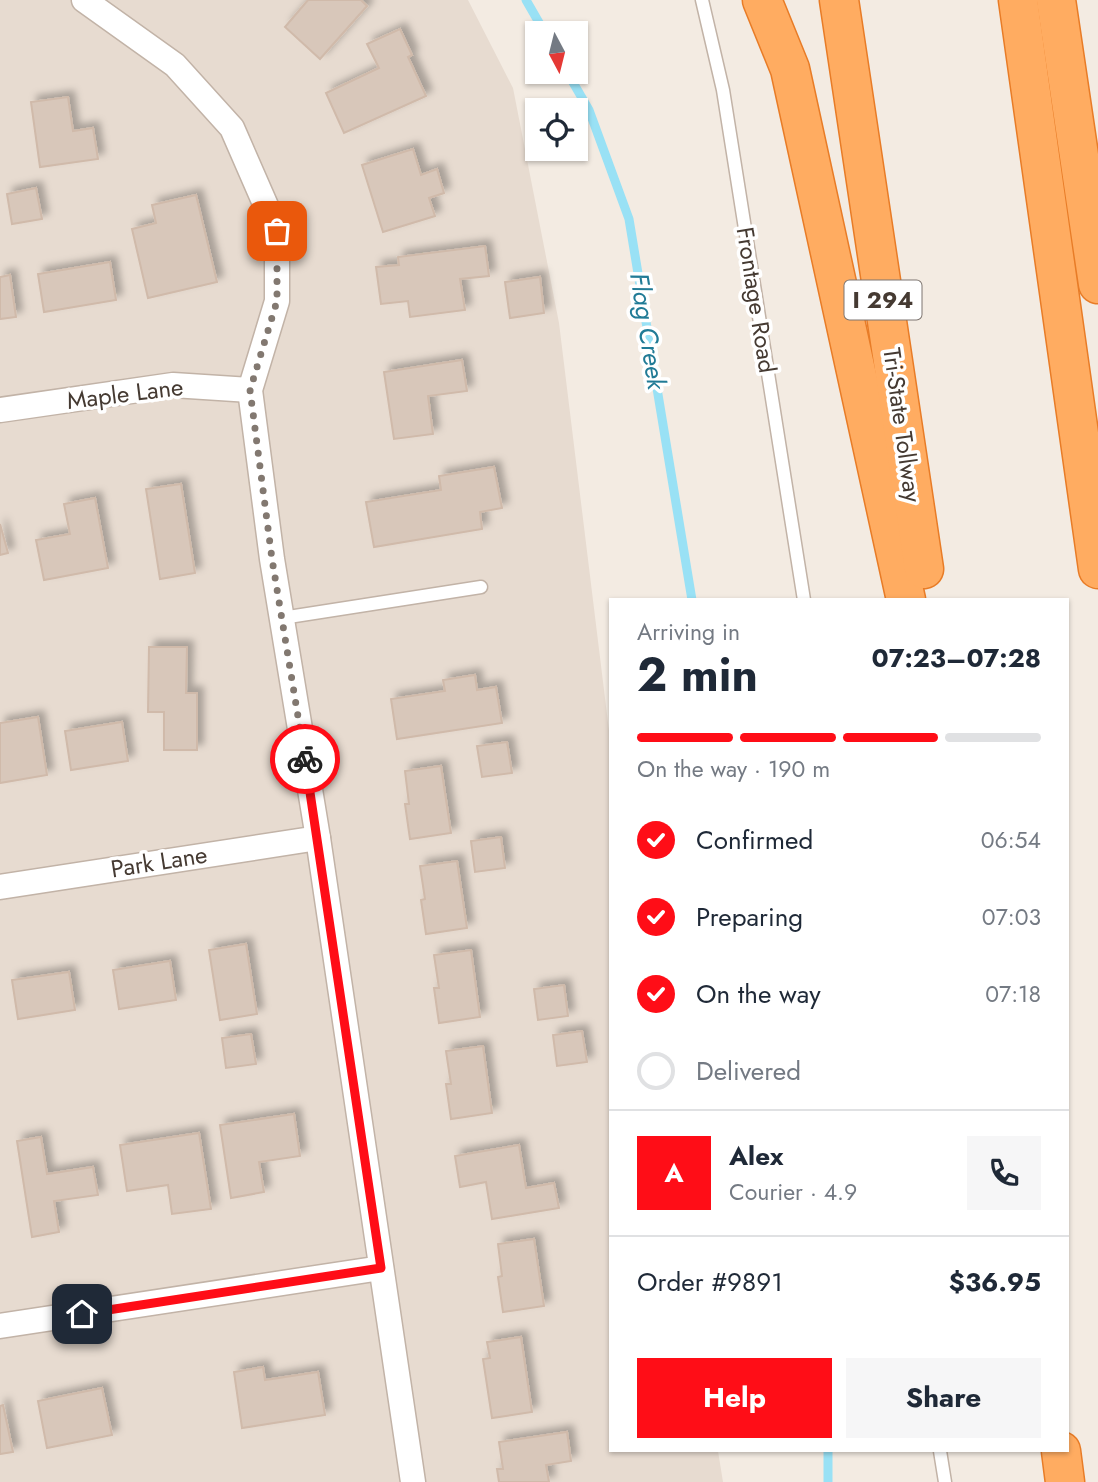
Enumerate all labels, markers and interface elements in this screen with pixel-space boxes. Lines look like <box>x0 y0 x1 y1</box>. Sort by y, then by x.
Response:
north arrow <box>525 21 588 84</box>
map controls <box>525 21 588 161</box>
button: locate <box>525 98 588 161</box>
pin <box>247 201 307 261</box>
icon: bag <box>258 212 296 250</box>
street label: Frontage Road <box>728 224 785 375</box>
water label: Flag Creek <box>620 270 676 394</box>
road number: I 294 <box>844 280 922 320</box>
street label: Tri-State Tollway <box>874 345 931 505</box>
street label: Maple Lane <box>65 369 185 418</box>
text: Arriving in <box>637 615 740 649</box>
text: 07:23–07:28 <box>872 639 1041 677</box>
text: 2 min <box>637 642 758 708</box>
courier <box>270 724 340 794</box>
icon: bike <box>286 740 324 778</box>
text: On the way · 190 m <box>637 752 830 786</box>
icon: check <box>637 821 675 859</box>
text: Confirmed <box>696 821 813 859</box>
text: 06:54 <box>981 823 1041 857</box>
street label: Park Lane <box>108 837 210 886</box>
icon: check <box>637 898 675 936</box>
text: Preparing <box>696 898 803 936</box>
text: 07:03 <box>982 900 1041 934</box>
icon: check <box>637 975 675 1013</box>
text: On the way <box>696 975 821 1013</box>
text: 07:18 <box>985 977 1041 1011</box>
text: Delivered <box>696 1052 801 1090</box>
button: phone <box>967 1136 1041 1210</box>
text: Alex <box>729 1137 783 1175</box>
text: A <box>664 1154 684 1192</box>
text: Courier · 4.9 <box>729 1175 857 1209</box>
text: Order #9891 <box>637 1263 783 1301</box>
text: $36.95 <box>949 1263 1041 1301</box>
pin <box>52 1284 112 1344</box>
icon: home <box>63 1295 101 1333</box>
button: Help <box>637 1358 832 1438</box>
button: Share <box>846 1358 1041 1438</box>

